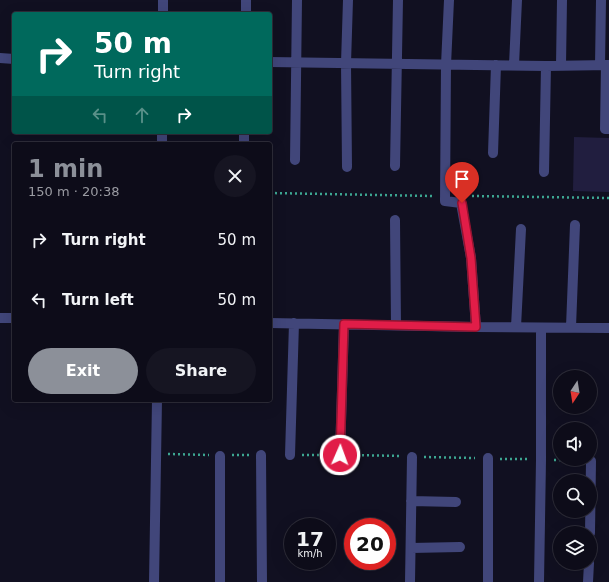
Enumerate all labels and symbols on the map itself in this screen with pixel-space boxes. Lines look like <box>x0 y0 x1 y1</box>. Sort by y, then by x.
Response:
pin <box>445 162 479 203</box>
north arrow <box>553 370 597 414</box>
position arrow <box>319 434 361 476</box>
speed limit sign: 20 <box>344 518 396 570</box>

